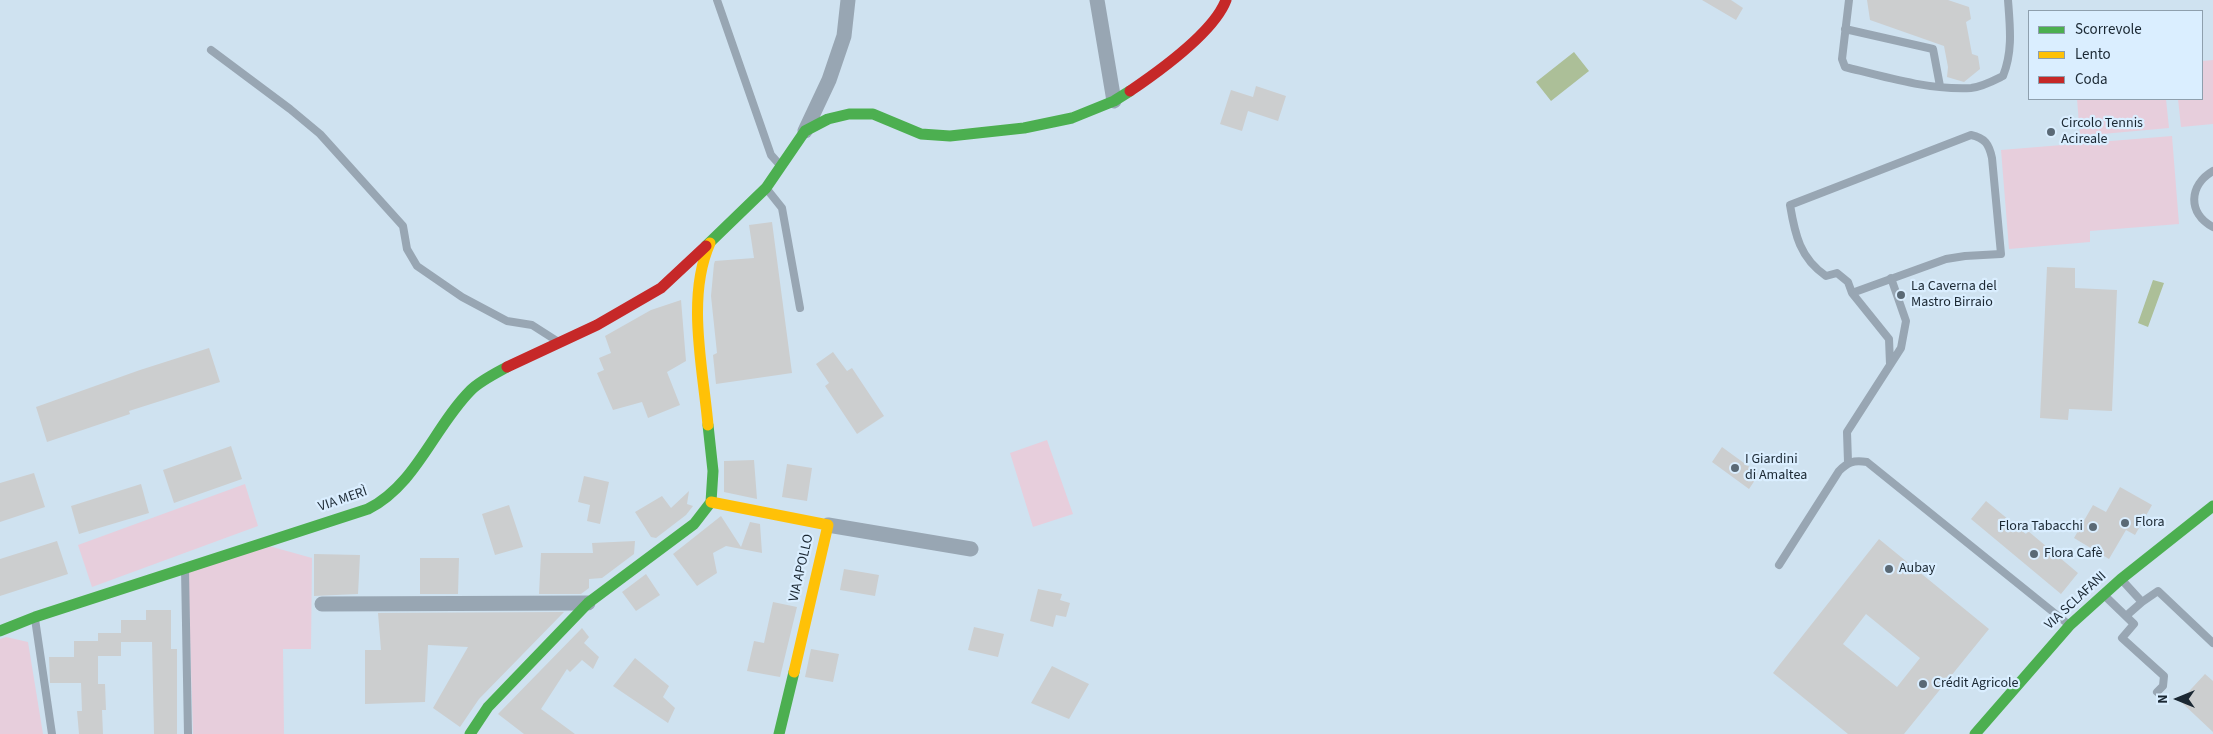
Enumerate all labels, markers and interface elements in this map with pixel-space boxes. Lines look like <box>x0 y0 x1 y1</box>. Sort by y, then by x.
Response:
legend <box>2028 10 2203 100</box>
text: Scorrevole <box>2075 19 2142 40</box>
text: Lento <box>2075 44 2111 65</box>
text: Coda <box>2075 69 2108 90</box>
place label: Circolo Tennis Acireale <box>2061 116 2143 148</box>
marker: Circolo Tennis Acireale <box>2045 126 2057 138</box>
place label: La Caverna del Mastro Birraio <box>1911 279 1997 312</box>
marker: La Caverna del Mastro Birraio <box>1895 289 1907 301</box>
place label: I Giardini di Amaltea <box>1745 452 1807 484</box>
marker: I Giardini di Amaltea <box>1729 462 1741 474</box>
street label: VIA MERÌ <box>316 484 370 516</box>
place label: Flora <box>2135 515 2165 531</box>
marker: Flora <box>2119 517 2131 529</box>
place label: Flora Tabacchi <box>1999 519 2083 535</box>
marker: Flora Tabacchi <box>2087 521 2099 533</box>
street label: VIA APOLLO <box>786 533 818 603</box>
place label: Flora Cafè <box>2044 546 2102 562</box>
marker: Flora Cafè <box>2028 548 2040 560</box>
place label: Aubay <box>1899 561 1935 577</box>
marker: Aubay <box>1883 563 1895 575</box>
street label: VIA SCLAFANI <box>2042 568 2110 634</box>
north arrow <box>2153 674 2203 724</box>
place label: Crédit Agricole <box>1933 676 2019 692</box>
marker: Crédit Agricole <box>1917 678 1929 690</box>
text: N <box>2153 694 2173 704</box>

